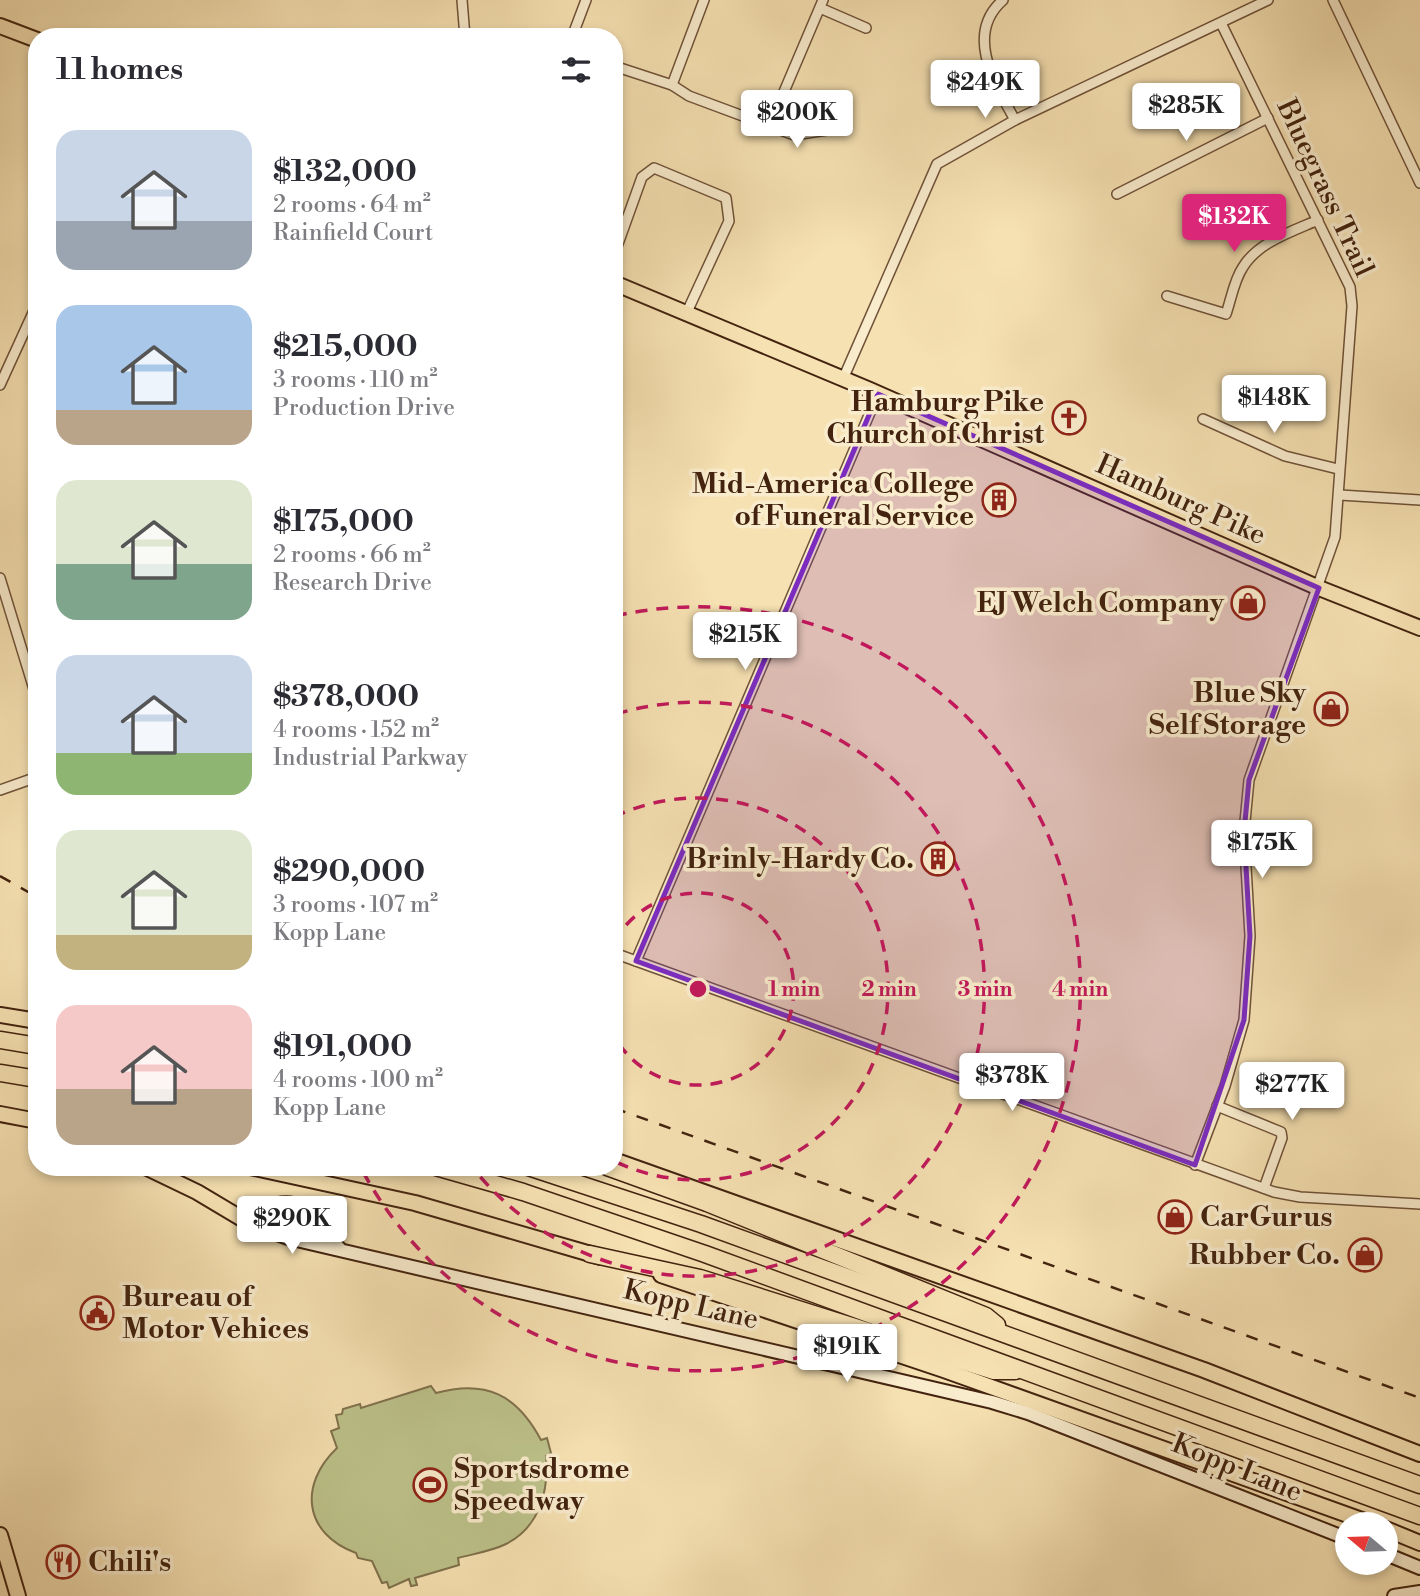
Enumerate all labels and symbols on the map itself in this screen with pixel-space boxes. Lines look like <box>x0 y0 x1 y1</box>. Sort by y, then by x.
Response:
pin: $249K <box>936 60 1034 120</box>
pin: $285K <box>1137 83 1235 143</box>
pin: $200K <box>748 90 846 150</box>
street label: Bluegrass Trail <box>1268 93 1381 282</box>
pin: $132K <box>1185 194 1283 254</box>
pin: $148K <box>1225 376 1323 435</box>
place label: Hamburg Pike Church of Christ <box>826 385 1045 452</box>
church icon: Hamburg Pike Church of Christ <box>1050 399 1088 437</box>
street label: Hamburg Pike <box>1091 447 1271 553</box>
place label: Mid-America College of Funeral Service <box>692 467 974 534</box>
building icon: Mid-America College of Funeral Service <box>980 481 1018 519</box>
shop icon: EJ Welch Company <box>1229 584 1267 622</box>
place label: EJ Welch Company <box>977 586 1225 621</box>
pin: $215K <box>696 612 794 672</box>
place label: Blue Sky Self Storage <box>1149 676 1307 743</box>
shop icon: Blue Sky Self Storage <box>1312 690 1350 728</box>
pin: $175K <box>1213 820 1311 880</box>
building icon: Brinly-Hardy Co. <box>919 840 957 878</box>
place label: Brinly-Hardy Co. <box>686 842 914 877</box>
centre of rings <box>686 977 710 1001</box>
text: 1 min <box>768 977 820 1003</box>
text: 2 min <box>861 977 917 1003</box>
text: 3 min <box>958 977 1012 1003</box>
text: 4 min <box>1052 977 1108 1003</box>
pin: $378K <box>963 1054 1061 1113</box>
pin: $277K <box>1243 1062 1341 1122</box>
pin: $290K <box>243 1196 341 1256</box>
shop icon: CarGurus <box>1156 1198 1194 1236</box>
place label: CarGurus <box>1200 1200 1333 1235</box>
shop icon: Rubber Co. <box>1346 1236 1384 1274</box>
place label: Rubber Co. <box>1189 1238 1340 1273</box>
street label: Kopp Lane <box>620 1272 762 1338</box>
place label: Bureau of Motor Vehices <box>122 1280 309 1347</box>
public building icon: Bureau of Motor Vehices <box>78 1294 116 1332</box>
pin: $191K <box>798 1324 896 1384</box>
street label: Kopp Lane <box>1167 1426 1307 1510</box>
place label: Sportsdrome Speedway <box>454 1452 630 1519</box>
sports icon: Sportsdrome Speedway <box>411 1466 449 1504</box>
north arrow <box>1335 1512 1398 1575</box>
restaurant icon: Chili's <box>44 1543 82 1581</box>
place label: Chili's <box>88 1545 171 1580</box>

